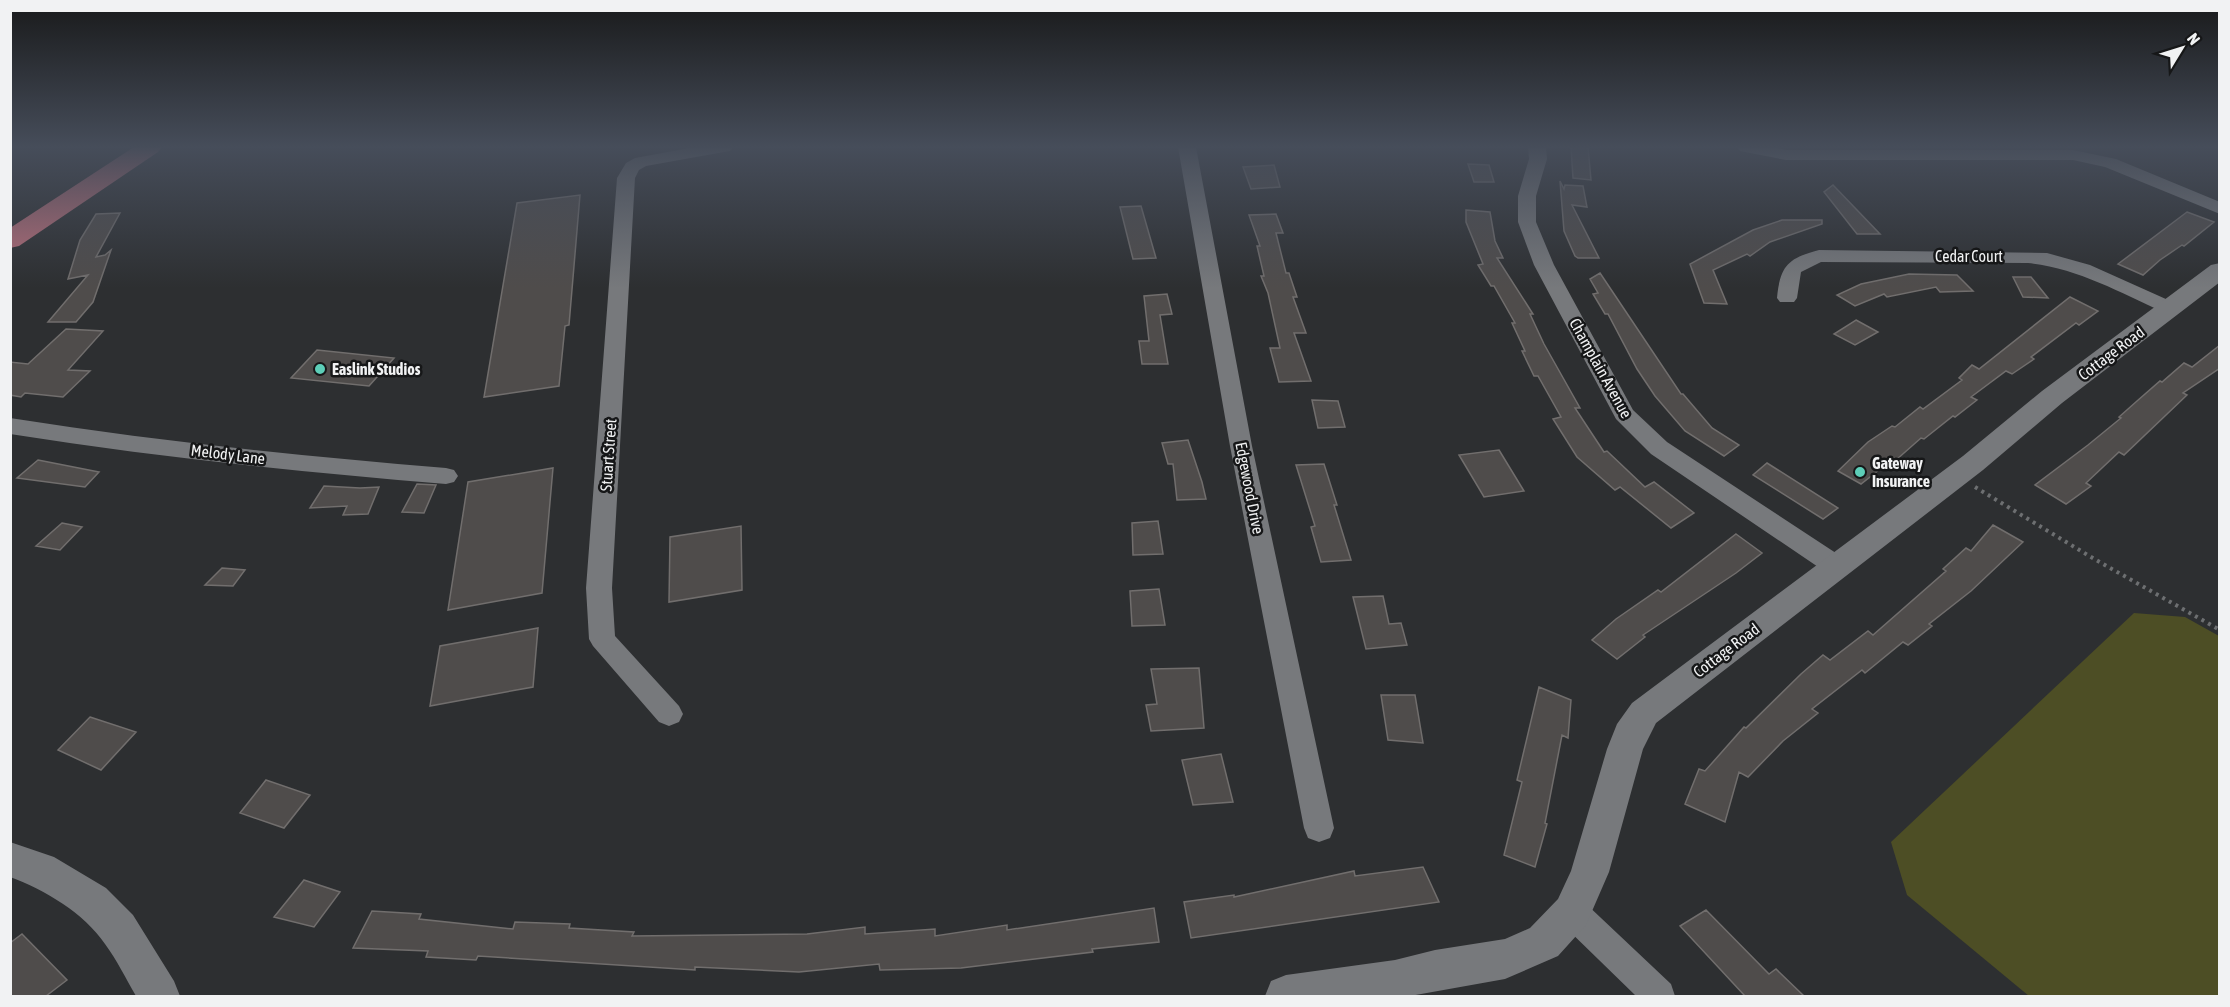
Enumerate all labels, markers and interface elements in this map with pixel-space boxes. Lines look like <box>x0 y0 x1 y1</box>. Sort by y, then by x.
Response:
north arrow <box>2152 18 2212 78</box>
text: N <box>2184 29 2204 48</box>
street label: Cedar Court <box>1935 247 2003 265</box>
street label: Champlain Avenue <box>1565 315 1636 421</box>
street label: Cottage Road <box>2074 322 2148 384</box>
place label: Easlink Studios <box>332 360 421 378</box>
marker: Easlink Studios <box>313 362 327 376</box>
street label: Stuart Street <box>596 418 620 492</box>
street label: Edgewood Drive <box>1231 440 1268 536</box>
street label: Melody Lane <box>190 441 266 468</box>
place label: Gateway Insurance <box>1872 454 1930 490</box>
marker: Gateway Insurance <box>1853 465 1867 479</box>
street label: Cottage Road <box>1689 619 1763 681</box>

